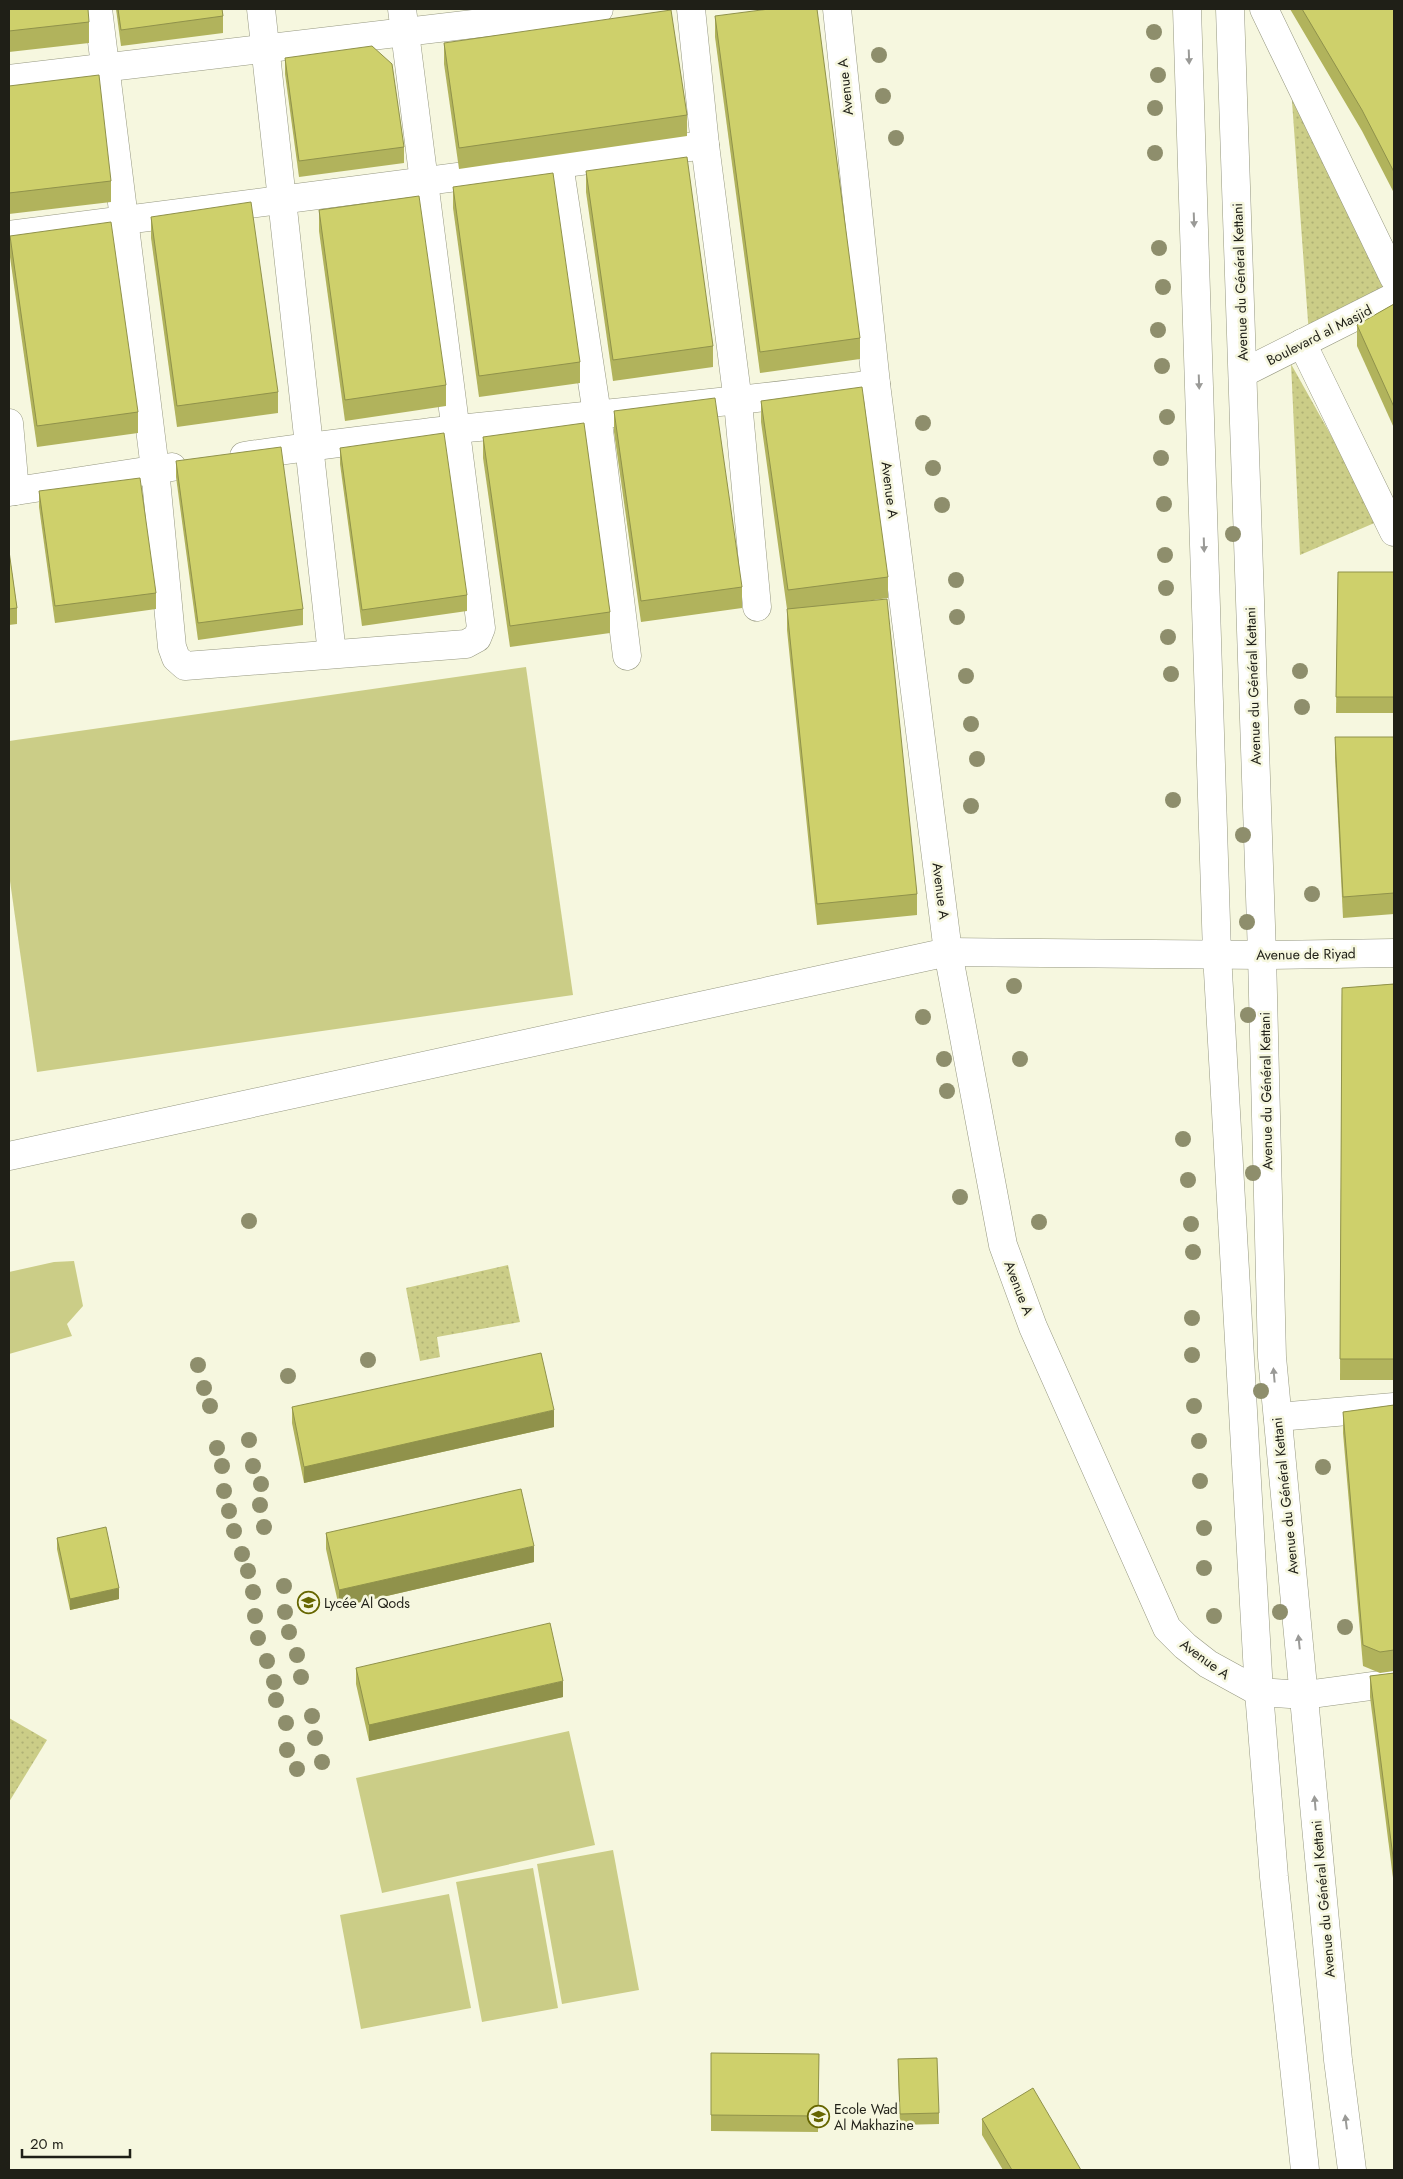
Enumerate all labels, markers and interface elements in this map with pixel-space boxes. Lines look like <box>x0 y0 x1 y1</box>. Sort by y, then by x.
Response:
one-way arrow <box>1185 50 1193 66</box>
street label: Avenue A <box>832 57 858 116</box>
street label: Avenue du Général Kettani <box>1227 203 1253 361</box>
one-way arrow <box>1190 212 1198 228</box>
street label: Boulevard al Masjid <box>1263 300 1375 370</box>
one-way arrow <box>1195 375 1203 391</box>
street label: Avenue A <box>877 460 903 520</box>
one-way arrow <box>1201 537 1209 553</box>
street label: Avenue du Général Kettani <box>1240 607 1266 765</box>
street label: Avenue A <box>928 861 954 921</box>
street label: Avenue de Riyad <box>1256 943 1356 965</box>
street label: Avenue du Général Kettani <box>1255 1012 1277 1170</box>
street label: Avenue A <box>999 1258 1039 1319</box>
one-way arrow <box>1270 1367 1278 1383</box>
street label: Avenue du Général Kettani <box>1267 1416 1303 1576</box>
school or university icon: Lycée Al Qods <box>296 1591 320 1615</box>
place label: Lycée Al Qods <box>324 1593 410 1613</box>
one-way arrow <box>1295 1633 1303 1649</box>
street label: Avenue A <box>1176 1634 1235 1684</box>
one-way arrow <box>1310 1795 1318 1811</box>
street label: Avenue du Général Kettani <box>1306 1819 1340 1979</box>
place label: Ecole Wad Al Makhazine <box>834 2099 914 2135</box>
school or university icon: Ecole Wad Al Makhazine <box>806 2105 830 2129</box>
one-way arrow <box>1342 2114 1350 2130</box>
scale bar <box>22 2126 130 2158</box>
text: 20 m <box>30 2133 64 2155</box>

